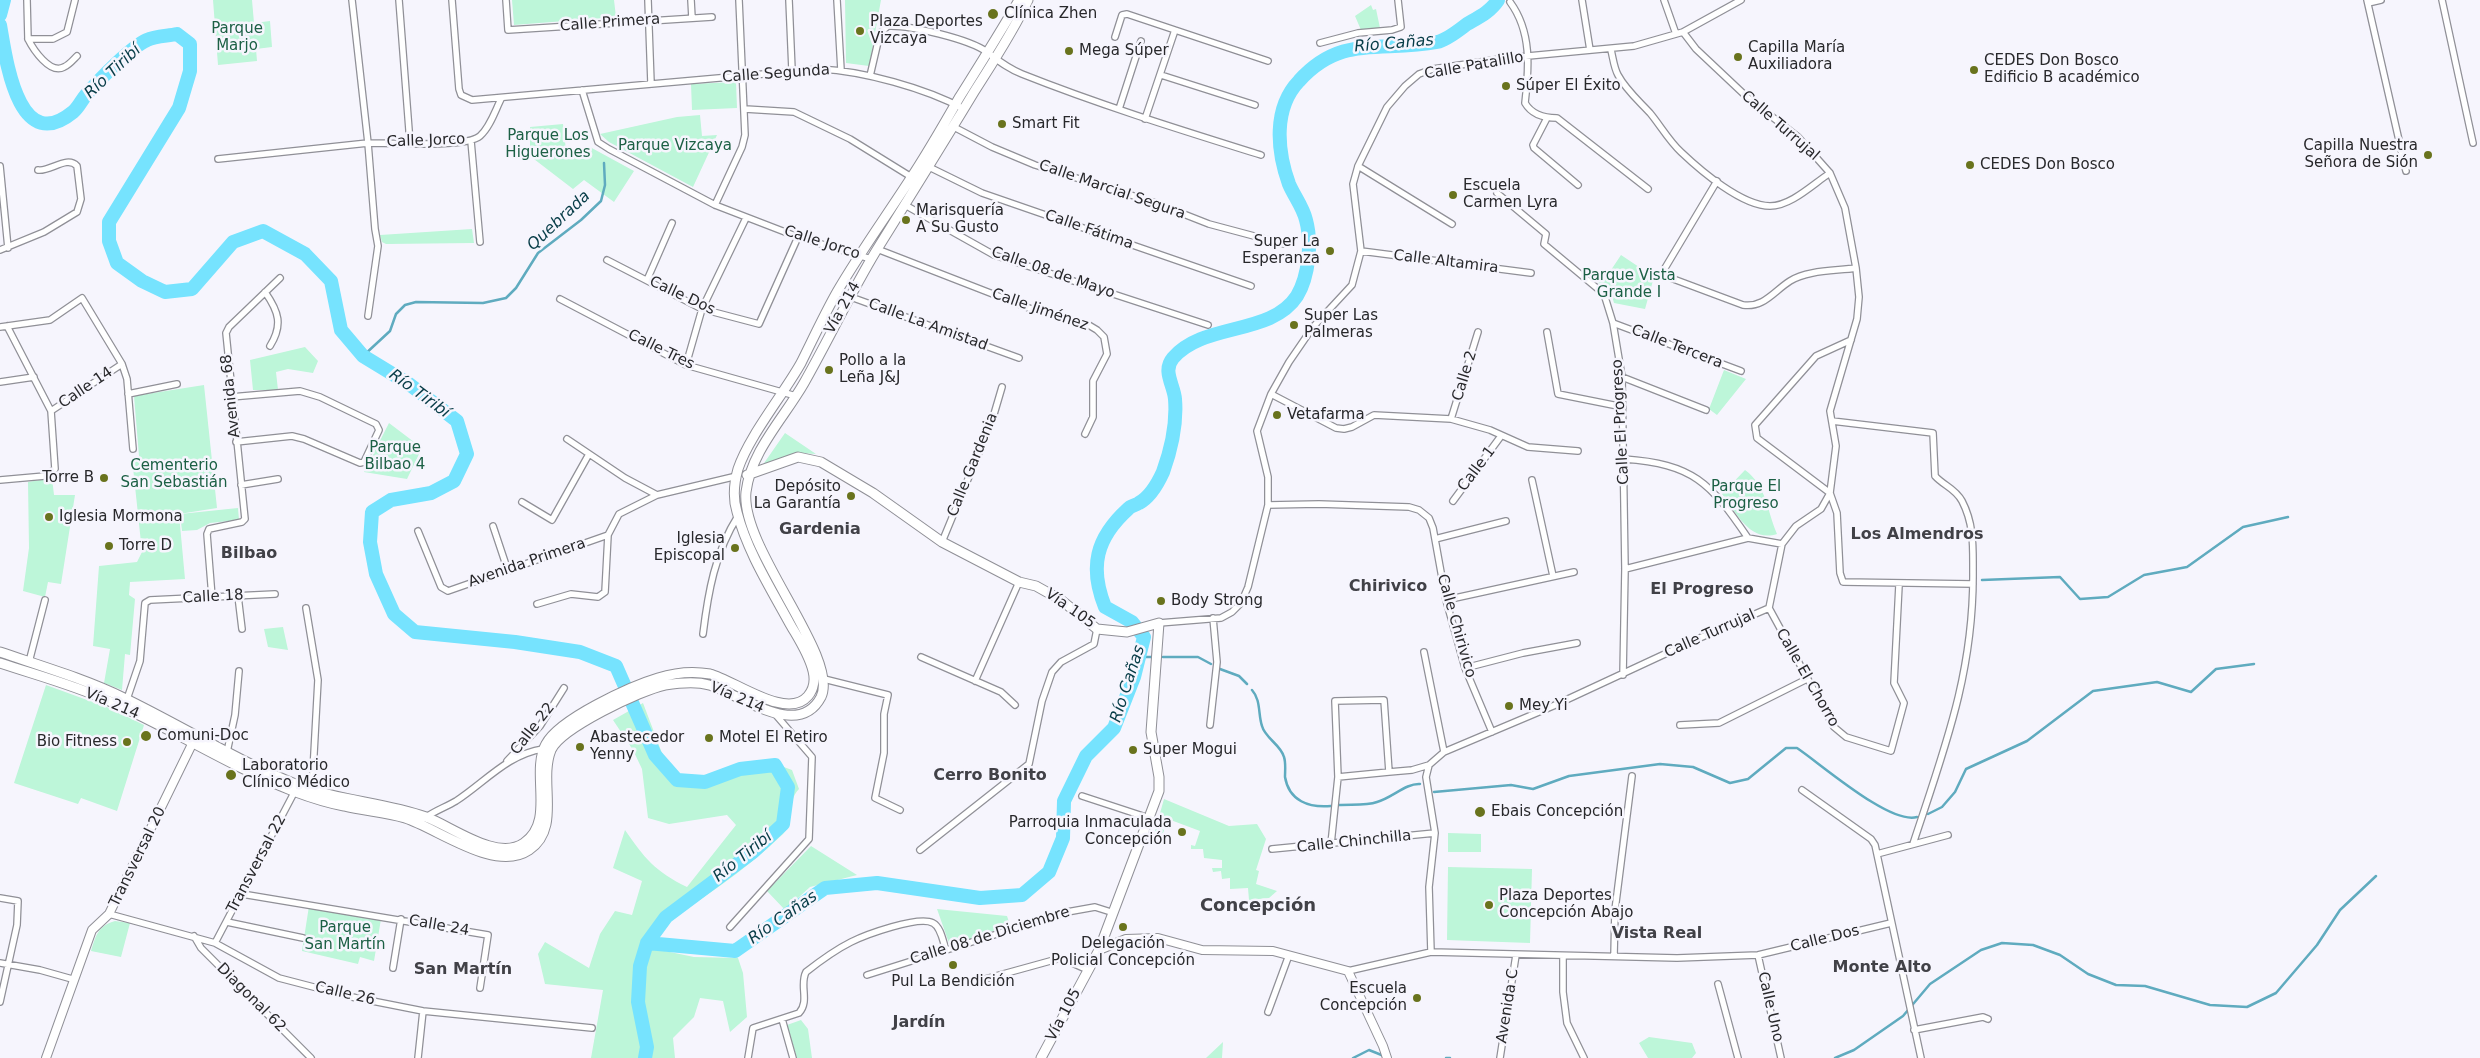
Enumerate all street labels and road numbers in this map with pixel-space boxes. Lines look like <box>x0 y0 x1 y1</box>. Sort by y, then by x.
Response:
street label: Calle Primera <box>559 11 661 35</box>
street label: Calle Patalillo <box>1423 48 1525 84</box>
street label: Calle Segunda <box>722 61 830 87</box>
street label: Calle Turrujal <box>1737 87 1823 165</box>
street label: Calle Jorco <box>386 131 466 151</box>
street label: Calle Marcial Segura <box>1036 156 1188 224</box>
street label: Calle Fátima <box>1042 206 1136 254</box>
street label: Calle Jorco <box>782 222 862 264</box>
street label: Calle 08 de Mayo <box>989 243 1117 303</box>
street label: Calle Altamira <box>1392 247 1500 277</box>
street label: Calle Dos <box>646 273 718 319</box>
street label: Vía 214 <box>821 279 865 337</box>
street label: Calle Jiménez <box>989 285 1091 335</box>
street label: Calle La Amistad <box>866 295 990 355</box>
street label: Calle Tercera <box>1629 321 1725 373</box>
street label: Calle Tres <box>625 326 697 374</box>
street label: Calle 2 <box>1449 349 1481 403</box>
street label: Avenida 68 <box>218 353 244 439</box>
street label: Calle El Progreso <box>1609 359 1633 485</box>
street label: Calle 14 <box>56 363 116 413</box>
street label: Calle Gardenia <box>944 410 1002 520</box>
street label: Calle 1 <box>1454 443 1500 495</box>
street label: Avenida Primera <box>466 534 588 592</box>
street label: Calle Chirivico <box>1433 572 1479 680</box>
street label: Vía 105 <box>1041 585 1099 633</box>
street label: Calle 18 <box>182 586 244 608</box>
street label: Calle Turrujal <box>1662 606 1758 662</box>
street label: Calle El Chorro <box>1772 626 1842 730</box>
street label: Vía 214 <box>707 679 767 717</box>
street label: Vía 214 <box>82 685 142 723</box>
street label: Calle 22 <box>507 699 559 759</box>
street label: Transversal 20 <box>106 804 170 910</box>
street label: Transversal 22 <box>223 812 291 916</box>
street label: Calle Chinchilla <box>1296 827 1412 857</box>
street label: Calle 08 de Diciembre <box>908 903 1072 969</box>
street label: Calle 24 <box>407 912 471 940</box>
street label: Calle Dos <box>1789 922 1861 956</box>
street label: Diagonal 62 <box>213 960 289 1036</box>
street label: Avenida C <box>1493 967 1523 1045</box>
street label: Calle Uno <box>1753 970 1787 1044</box>
street label: Calle 26 <box>313 978 377 1010</box>
street label: Vía 105 <box>1043 986 1085 1044</box>

